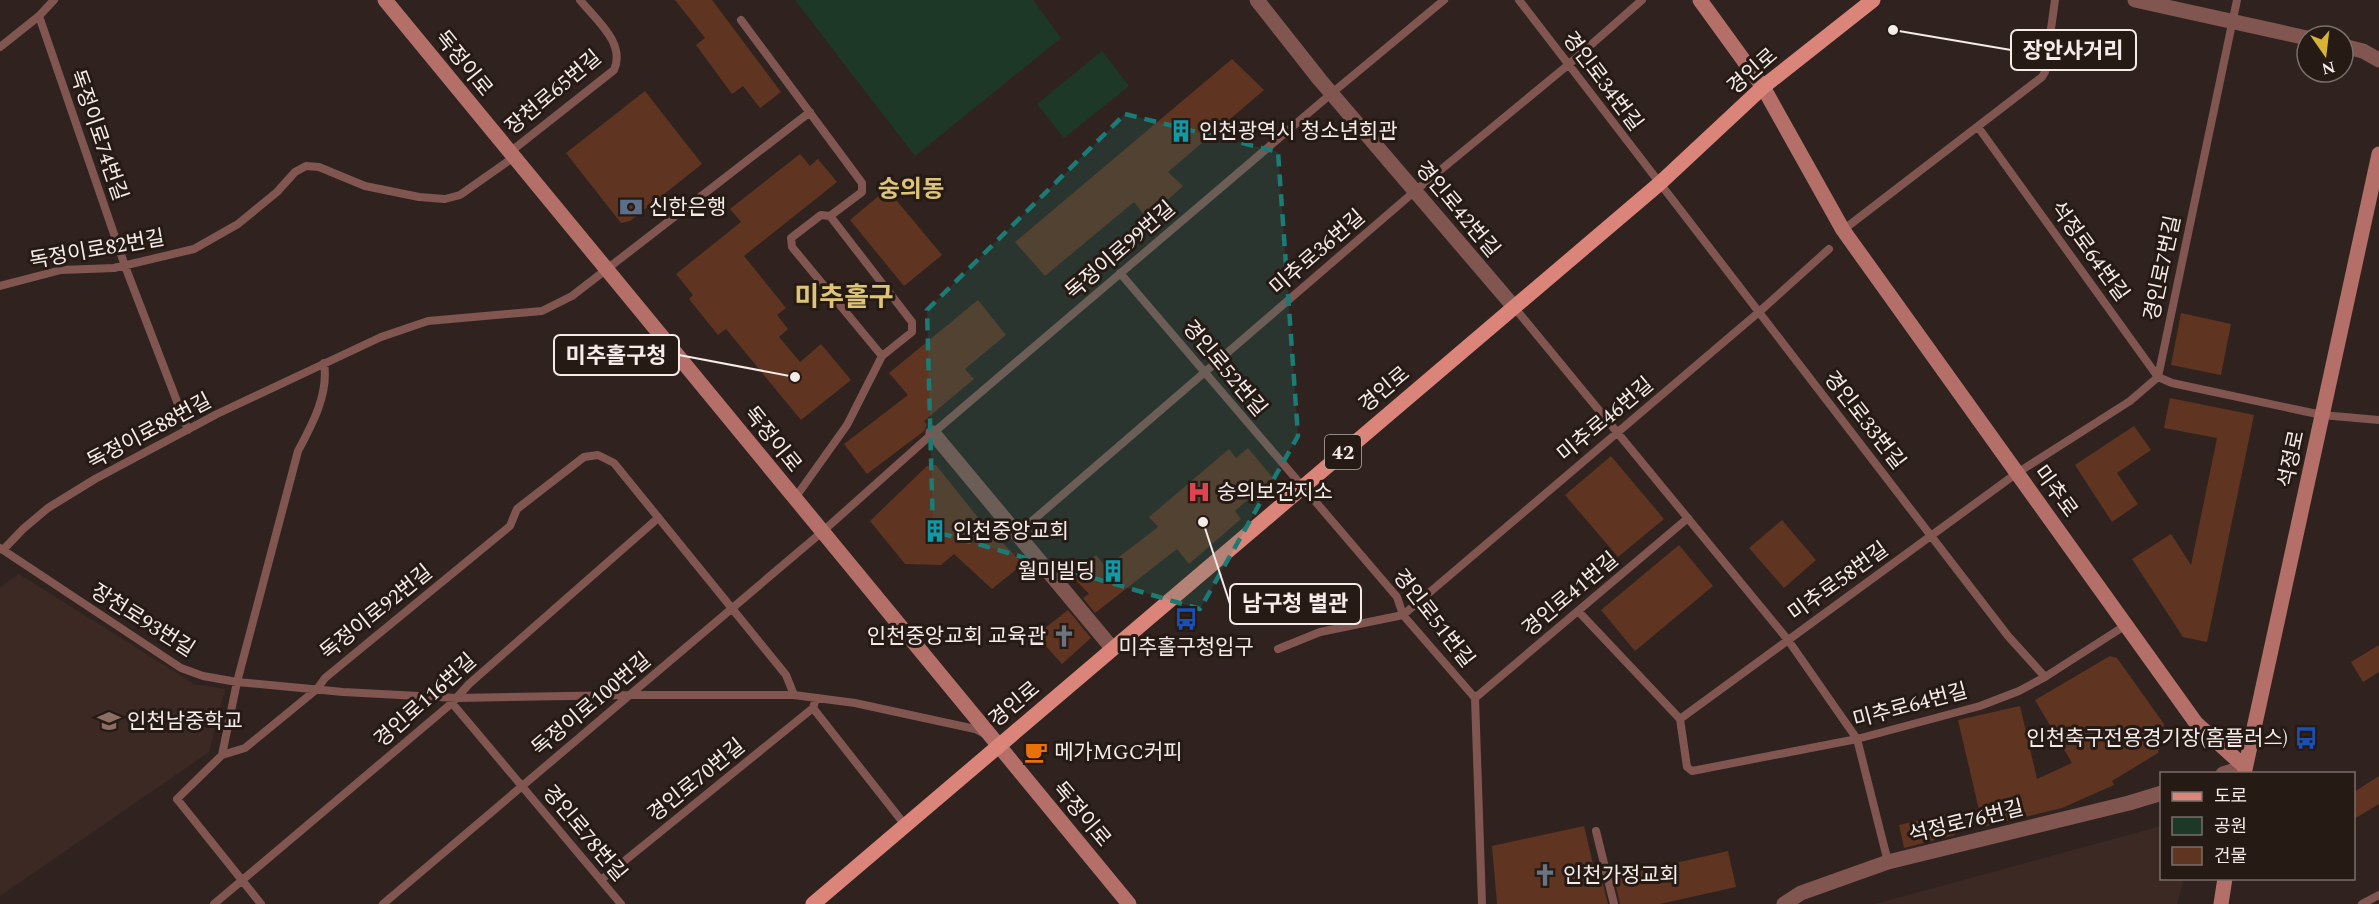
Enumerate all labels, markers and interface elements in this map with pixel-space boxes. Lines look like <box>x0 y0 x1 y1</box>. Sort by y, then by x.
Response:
street label: 독정이로 <box>426 24 500 104</box>
north arrow <box>2295 24 2355 84</box>
street label: 경인로34번길 <box>1554 25 1650 138</box>
callout: 장안사거리 <box>2011 30 2136 70</box>
text: 장안사거리 <box>2022 35 2124 68</box>
street label: 경인로 <box>1720 41 1785 103</box>
street label: 장천로65번길 <box>498 43 609 143</box>
text: N <box>2319 54 2338 81</box>
street label: 독정이로74번길 <box>61 65 135 205</box>
place label: 인천광역시 청소년회관 <box>1199 116 1397 148</box>
building icon: 인천광역시 청소년회관 <box>1168 118 1194 144</box>
street label: 경인로42번길 <box>1407 154 1507 265</box>
district label: 숭의동 <box>878 172 944 208</box>
place label: 신한은행 <box>649 192 726 224</box>
bank icon: 신한은행 <box>618 194 644 220</box>
street label: 독정이로99번길 <box>1058 194 1183 308</box>
street label: 석정로64번길 <box>2042 195 2137 309</box>
street label: 미추로36번길 <box>1263 202 1373 303</box>
street label: 경인로7번길 <box>2136 212 2190 324</box>
street label: 독정이로82번길 <box>27 222 167 278</box>
district label: 미추홀구 <box>794 277 894 319</box>
street label: 경인로52번길 <box>1174 313 1274 424</box>
callout: 미추홀구청 <box>554 335 679 375</box>
text: 미추홀구청 <box>565 340 667 373</box>
street label: 경인로 <box>1352 359 1417 421</box>
street label: 경인로33번길 <box>1815 364 1913 477</box>
street label: 미추로46번길 <box>1550 370 1661 470</box>
street label: 독정이로88번길 <box>82 386 217 478</box>
street label: 독정이로 <box>735 400 809 480</box>
street label: 석정로 <box>2270 428 2314 491</box>
road number: 42 <box>1325 435 1361 469</box>
street label: 미추로 <box>2025 459 2085 524</box>
place label: 숭의보건지소 <box>1217 477 1333 509</box>
hospital icon: 숭의보건지소 <box>1186 479 1212 505</box>
place label: 인천중앙교회 <box>953 516 1069 548</box>
building icon: 인천중앙교회 <box>922 518 948 544</box>
street label: 미추로58번길 <box>1782 534 1896 629</box>
street label: 경인로41번길 <box>1515 545 1626 645</box>
place label: 월미빌딩 <box>1018 556 1095 588</box>
street label: 독정이로92번길 <box>313 557 440 668</box>
building icon: 월미빌딩 <box>1100 558 1126 584</box>
street label: 경인로51번길 <box>1384 562 1482 675</box>
street label: 장천로93번길 <box>84 576 201 666</box>
callout: 남구청 별관 <box>1230 584 1361 624</box>
text: 남구청 별관 <box>1242 588 1348 621</box>
bus stop icon: 미추홀구청입구 <box>1173 606 1199 632</box>
place label: 인천중앙교회 교육관 <box>867 621 1046 653</box>
church icon: 인천중앙교회 교육관 <box>1051 623 1077 649</box>
place label: 미추홀구청입구 <box>1118 632 1254 664</box>
street label: 독정이로100번길 <box>525 645 658 764</box>
street label: 경인로116번길 <box>367 646 484 755</box>
street label: 경인로 <box>982 674 1047 736</box>
street label: 미추로64번길 <box>1849 675 1971 737</box>
place label: 인천남중학교 <box>127 706 243 738</box>
school or university icon: 인천남중학교 <box>96 708 122 734</box>
place label: 인천축구전용경기장(홈플러스) <box>2026 723 2288 755</box>
bus stop icon: 인천축구전용경기장(홈플러스) <box>2293 725 2319 751</box>
street label: 경인로70번길 <box>641 731 752 830</box>
place label: 메가MGC커피 <box>1054 737 1183 769</box>
cafe icon: 메가MGC커피 <box>1023 739 1049 765</box>
legend <box>2160 772 2355 880</box>
street label: 독정이로 <box>1044 775 1118 855</box>
street label: 경인로78번길 <box>534 778 634 889</box>
text: 도로 <box>2214 783 2247 810</box>
street label: 석정로76번길 <box>1905 792 2027 852</box>
text: 공원 <box>2214 813 2247 840</box>
text: 건물 <box>2214 843 2247 870</box>
place label: 인천가정교회 <box>1563 860 1679 892</box>
church icon: 인천가정교회 <box>1532 862 1558 888</box>

